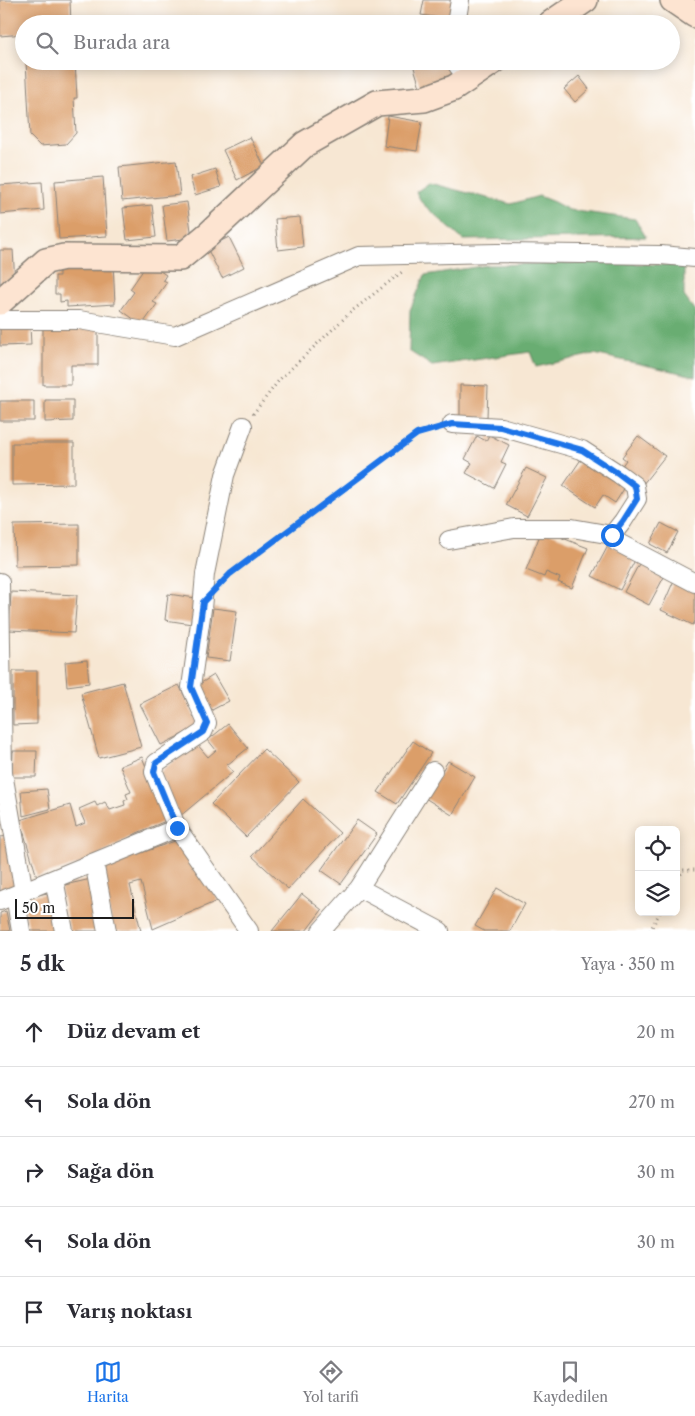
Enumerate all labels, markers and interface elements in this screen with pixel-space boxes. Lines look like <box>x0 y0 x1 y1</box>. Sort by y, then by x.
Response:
search box <box>15 15 680 70</box>
icon: search <box>33 29 61 57</box>
text: Burada ara <box>73 31 170 54</box>
route start <box>601 524 624 547</box>
route end <box>166 817 189 840</box>
map controls <box>635 826 680 916</box>
button: locate <box>635 826 680 871</box>
button: layers <box>635 871 680 916</box>
scale bar <box>15 896 134 919</box>
text: 50 m <box>22 899 55 917</box>
text: 5 dk <box>20 951 65 976</box>
text: Yaya · 350 m <box>581 954 675 974</box>
icon: ahead <box>20 1018 48 1046</box>
text: Düz devam et <box>67 1020 200 1043</box>
text: 20 m <box>636 1022 675 1042</box>
icon: left <box>20 1088 48 1116</box>
text: Sola dön <box>67 1090 151 1113</box>
text: 270 m <box>629 1092 675 1112</box>
icon: right <box>20 1158 48 1186</box>
text: Sağa dön <box>67 1160 154 1183</box>
text: 30 m <box>637 1162 675 1182</box>
icon: left <box>20 1228 48 1256</box>
text: Sola dön <box>67 1230 151 1253</box>
text: 30 m <box>637 1232 675 1252</box>
icon: arrive <box>20 1298 48 1326</box>
text: Varış noktası <box>67 1300 192 1323</box>
tab: Harita <box>87 1358 129 1406</box>
tab: Yol tarifi <box>303 1358 359 1406</box>
tab: Kaydedilen <box>533 1358 608 1406</box>

